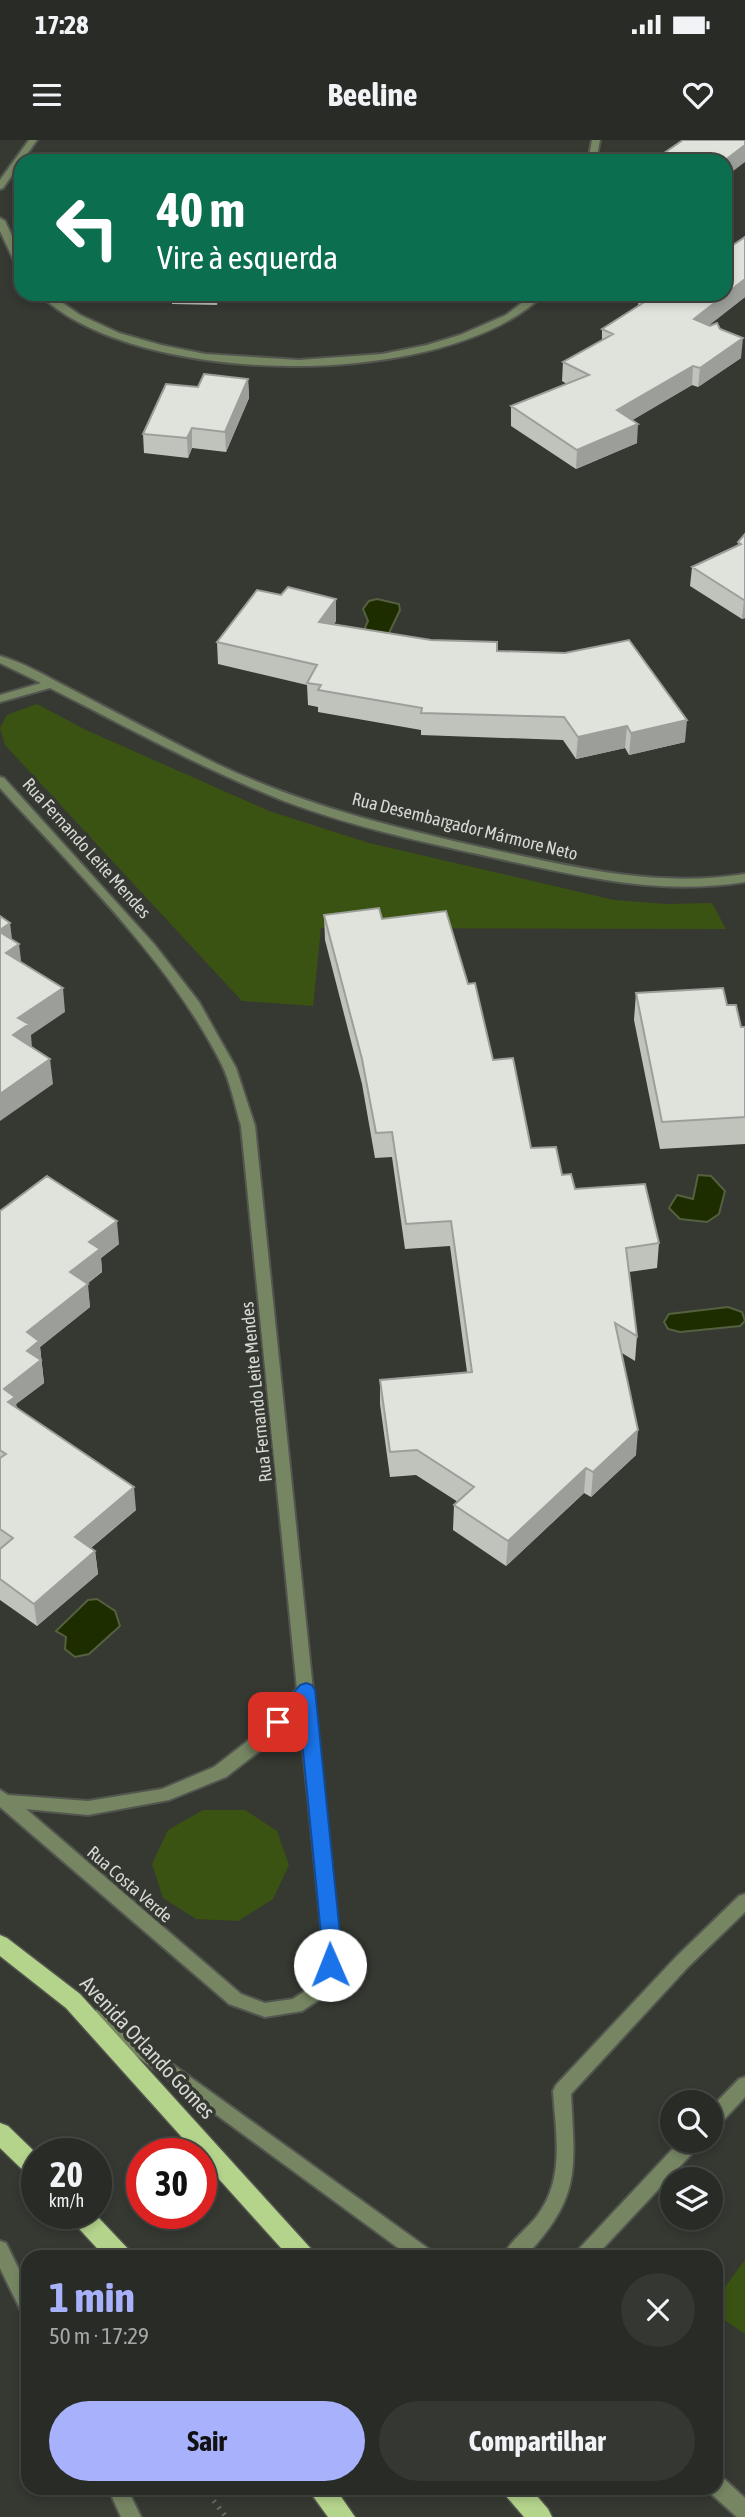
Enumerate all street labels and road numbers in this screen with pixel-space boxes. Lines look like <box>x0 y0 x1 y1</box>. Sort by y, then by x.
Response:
street label: Rua Fernando Leite Mendes <box>19 774 155 922</box>
street label: Rua Desembargador Mármore Neto <box>350 788 580 864</box>
street label: Rua Fernando Leite Mendes <box>236 1301 276 1483</box>
street label: Rua Costa Verde <box>83 1841 177 1927</box>
street label: Avenida Orlando Gomes <box>76 1971 220 2123</box>

